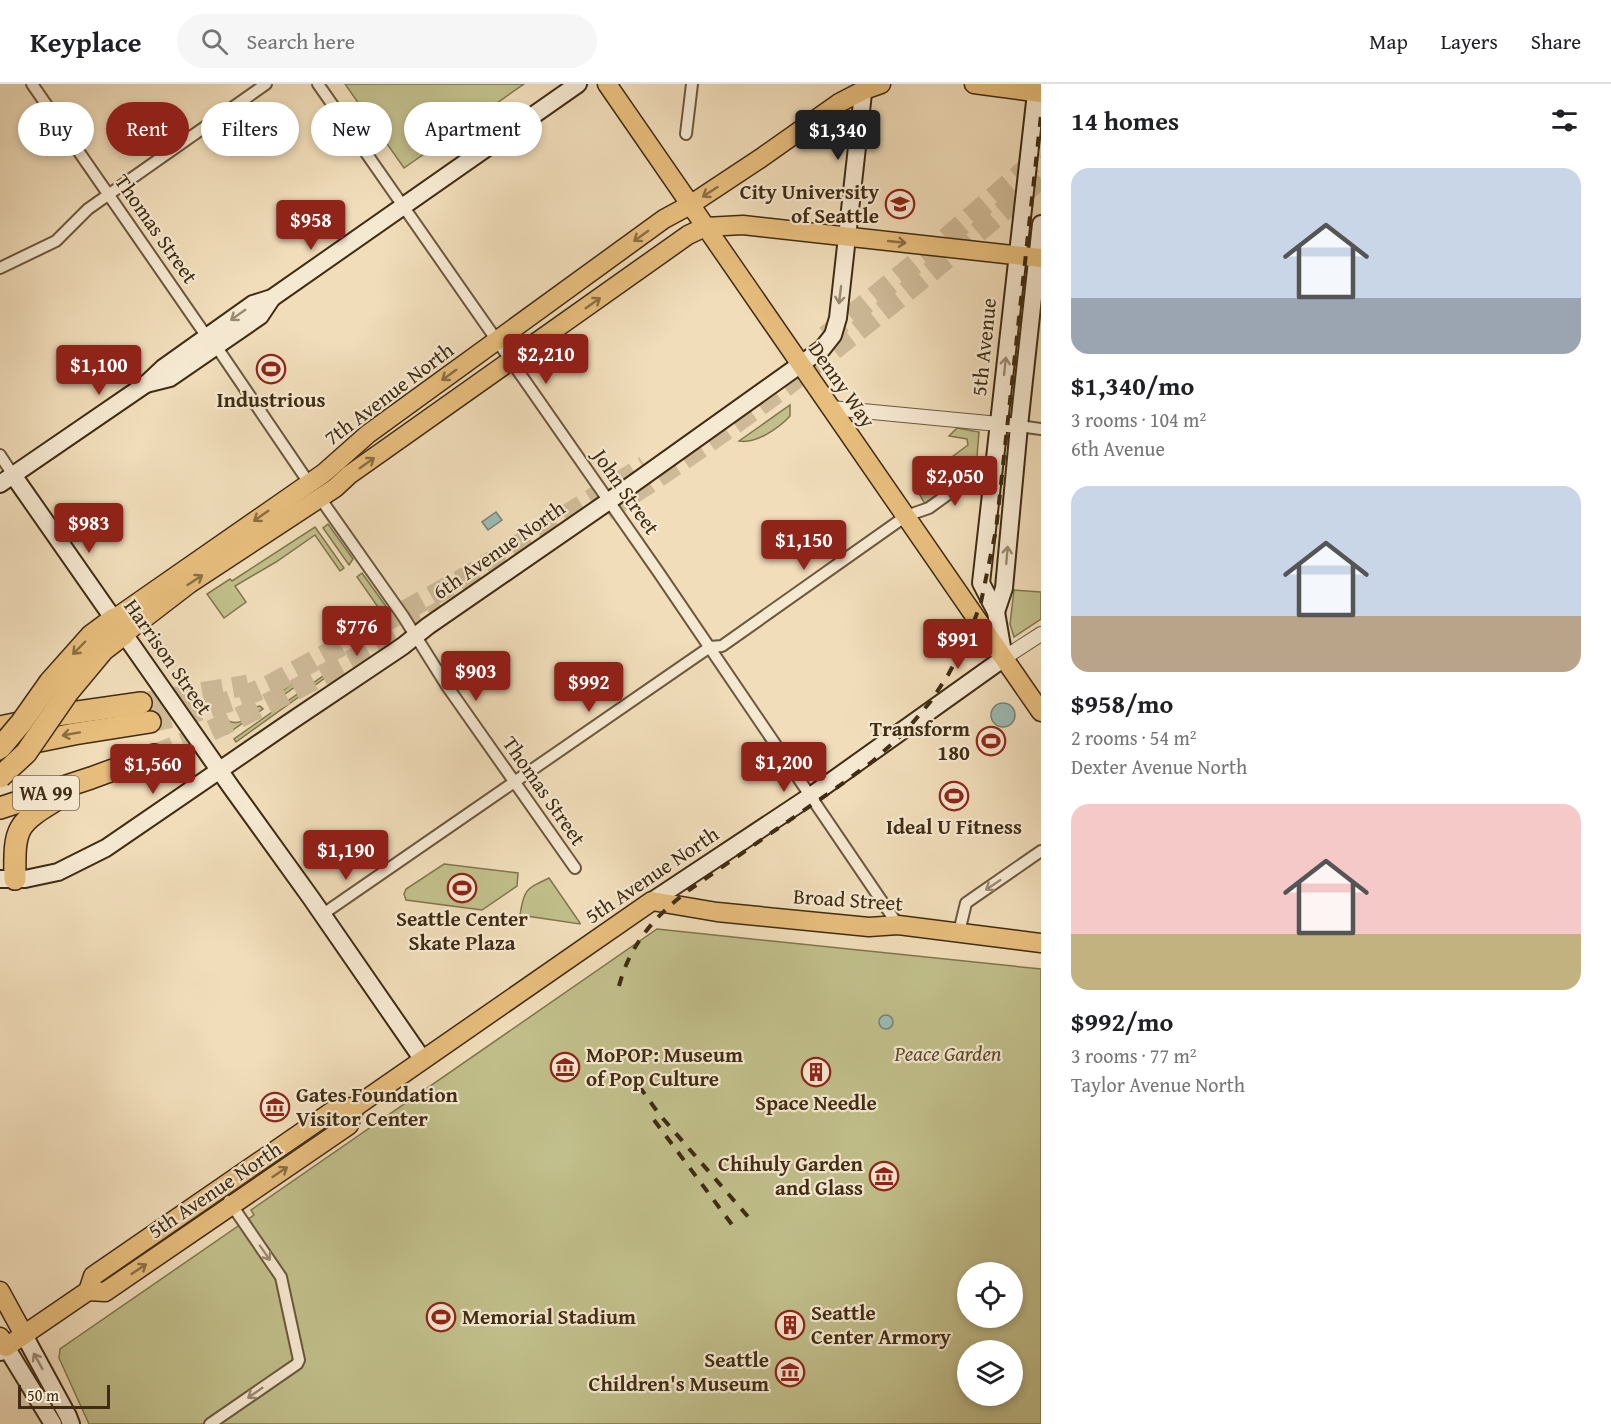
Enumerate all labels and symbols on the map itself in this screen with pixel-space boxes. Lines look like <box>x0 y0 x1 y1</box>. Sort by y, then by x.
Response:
pin: $1,340 <box>789 110 887 161</box>
street label: Thomas Street <box>107 168 206 290</box>
place label: City University of Seattle <box>740 176 879 231</box>
one-way arrow <box>702 186 719 198</box>
school or university icon: City University of Seattle <box>884 188 916 220</box>
pin: $958 <box>275 200 347 251</box>
one-way arrow <box>633 230 649 242</box>
one-way arrow <box>886 237 906 248</box>
one-way arrow <box>834 284 845 304</box>
street label: 5th Avenue <box>963 296 1004 398</box>
one-way arrow <box>585 297 601 309</box>
one-way arrow <box>231 309 247 321</box>
street label: 7th Avenue North <box>317 334 460 453</box>
pin: $2,210 <box>497 334 595 385</box>
street label: Denny Way <box>801 335 884 434</box>
pin: $1,100 <box>50 345 148 396</box>
sports icon: Industrious <box>255 353 287 385</box>
one-way arrow <box>1000 356 1011 376</box>
one-way arrow <box>442 369 458 381</box>
place label: Industrious <box>217 384 325 415</box>
street label: John Street <box>584 440 668 541</box>
pin: $2,050 <box>906 456 1004 507</box>
one-way arrow <box>358 457 375 469</box>
street label: 6th Avenue North <box>426 492 571 607</box>
pin: $983 <box>53 503 125 554</box>
one-way arrow <box>254 510 270 522</box>
pin: $1,150 <box>755 520 853 571</box>
one-way arrow <box>1002 545 1013 565</box>
one-way arrow <box>186 574 203 586</box>
street label: Harrison Street <box>117 592 220 722</box>
pin: $776 <box>321 606 393 657</box>
pin: $991 <box>922 619 994 670</box>
one-way arrow <box>72 640 87 655</box>
pin: $903 <box>440 651 512 702</box>
pin: $992 <box>553 662 625 713</box>
place label: Transform 180 <box>870 713 970 768</box>
sports icon: Transform 180 <box>975 725 1007 757</box>
one-way arrow <box>62 729 81 740</box>
street label: Thomas Street <box>495 730 594 852</box>
pin: $1,200 <box>735 742 833 793</box>
pin: $1,560 <box>104 744 202 795</box>
road number: WA 99 <box>13 776 79 810</box>
sports icon: Ideal U Fitness <box>938 780 970 812</box>
place label: Ideal U Fitness <box>886 811 1022 842</box>
street label: 5th Avenue North <box>579 818 725 931</box>
pin: $1,190 <box>297 830 395 881</box>
sports icon: Seattle Center Skate Plaza <box>446 872 478 904</box>
one-way arrow <box>984 878 1001 891</box>
street label: Broad Street <box>792 880 904 919</box>
place label: Seattle Center Skate Plaza <box>396 903 528 958</box>
park label: Peace Garden <box>894 1038 1002 1069</box>
place label: MoPOP: Museum of Pop Culture <box>586 1039 743 1094</box>
museum icon: MoPOP: Museum of Pop Culture <box>549 1051 581 1083</box>
building icon: Space Needle <box>800 1056 832 1088</box>
place label: Gates Foundation Visitor Center <box>296 1079 459 1134</box>
place label: Space Needle <box>755 1087 877 1118</box>
museum icon: Gates Foundation Visitor Center <box>259 1091 291 1123</box>
street label: 5th Avenue North <box>142 1133 288 1246</box>
place label: Chihuly Garden and Glass <box>718 1148 864 1203</box>
museum icon: Chihuly Garden and Glass <box>868 1160 900 1192</box>
one-way arrow <box>272 1166 288 1178</box>
one-way arrow <box>259 1245 271 1261</box>
one-way arrow <box>131 1263 147 1275</box>
place label: Seattle Center Armory <box>811 1297 951 1352</box>
sports icon: Memorial Stadium <box>425 1301 457 1333</box>
place label: Memorial Stadium <box>462 1301 636 1332</box>
building icon: Seattle Center Armory <box>774 1309 806 1341</box>
place label: Seattle Children's Museum <box>589 1344 769 1399</box>
one-way arrow <box>32 1353 44 1370</box>
museum icon: Seattle Children's Museum <box>774 1356 806 1388</box>
scale bar <box>18 1382 110 1410</box>
one-way arrow <box>248 1387 264 1399</box>

